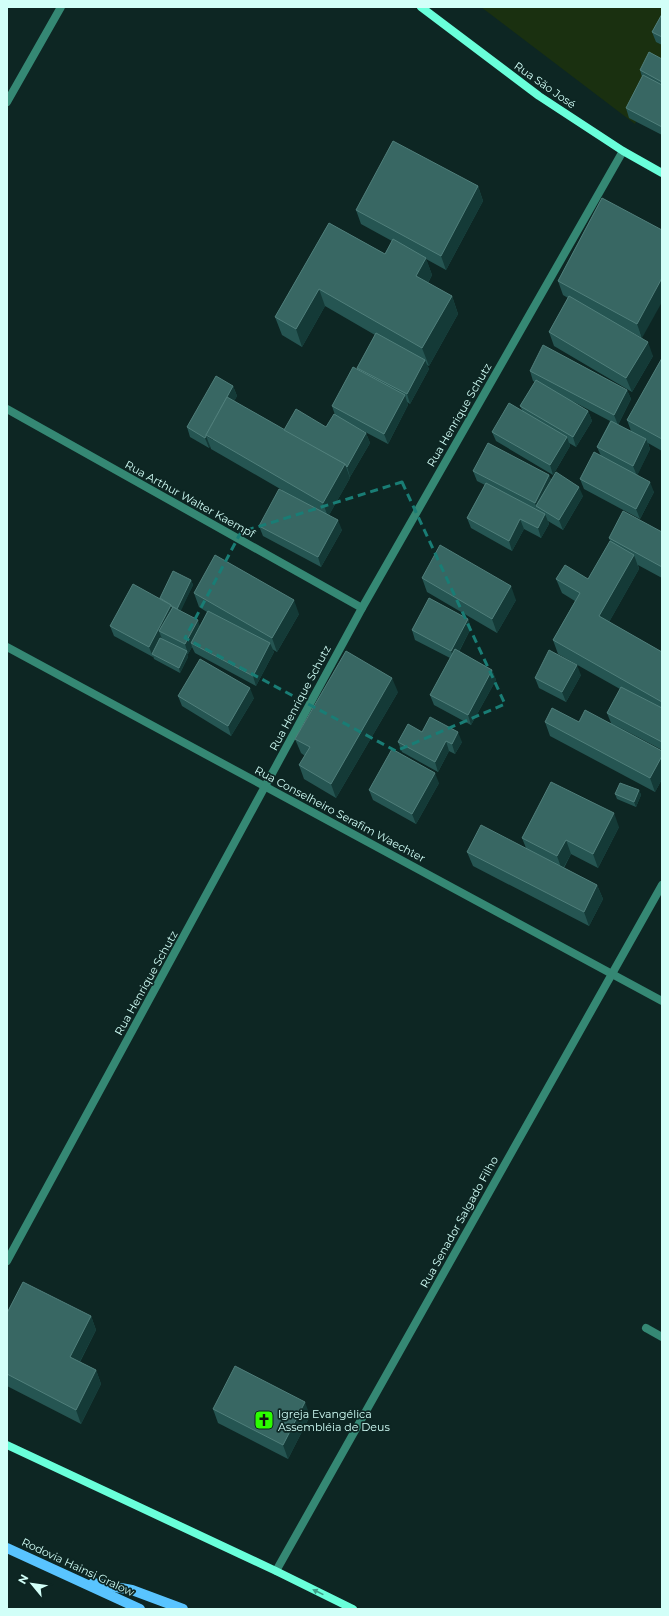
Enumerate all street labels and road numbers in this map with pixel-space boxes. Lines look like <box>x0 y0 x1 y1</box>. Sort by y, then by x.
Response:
street label: Rua São José <box>511 59 579 112</box>
street label: Rua Henrique Schutz <box>424 360 495 469</box>
street label: Rua Arthur Walter Kaempf <box>122 457 259 541</box>
street label: Rua Henrique Schutz <box>266 643 334 753</box>
street label: Rua Conselheiro Serafim Waechter <box>252 763 428 865</box>
street label: Rua Henrique Schutz <box>111 928 181 1038</box>
street label: Rua Senador Salgado Filho <box>417 1154 501 1290</box>
street label: Rodovia Hainsi Gralow <box>19 1535 137 1599</box>

